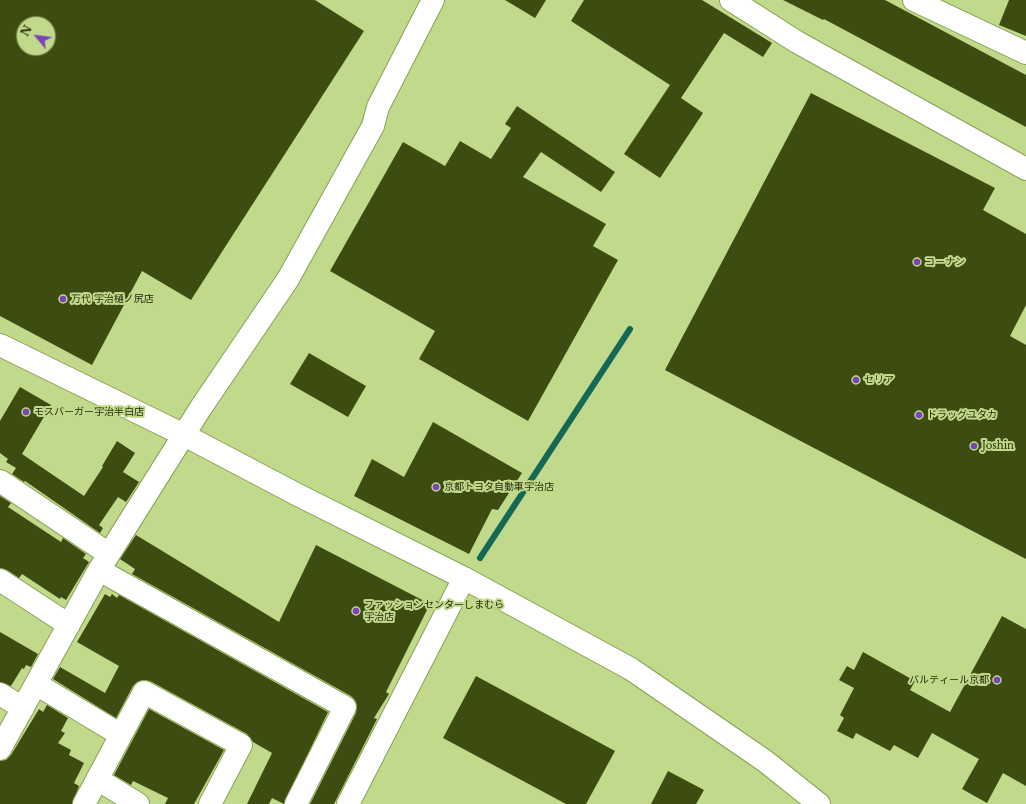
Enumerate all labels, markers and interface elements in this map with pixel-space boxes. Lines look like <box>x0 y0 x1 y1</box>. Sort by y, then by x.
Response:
north arrow <box>16 16 56 56</box>
text: N <box>18 23 35 39</box>
place label: コーナン <box>925 256 965 268</box>
marker: コーナン <box>912 257 922 267</box>
place label: 万代 宇治樋ノ尻店 <box>71 293 154 305</box>
marker: 万代 宇治樋ノ尻店 <box>58 294 68 304</box>
place label: セリア <box>864 374 894 386</box>
marker: セリア <box>851 375 861 385</box>
place label: モスバーガー宇治半白店 <box>34 406 144 418</box>
marker: モスバーガー宇治半白店 <box>21 407 31 417</box>
place label: ドラッグユタカ <box>927 409 997 421</box>
marker: ドラッグユタカ <box>914 410 924 420</box>
place label: Joshin <box>982 440 1014 452</box>
marker: Joshin <box>969 441 979 451</box>
place label: 京都トヨタ自動車宇治店 <box>444 481 554 493</box>
marker: 京都トヨタ自動車宇治店 <box>431 482 441 492</box>
place label: ファッションセンターしまむら 宇治店 <box>364 599 504 622</box>
marker: ファッションセンターしまむら 宇治店 <box>351 606 361 616</box>
place label: パルティール京都 <box>909 674 989 686</box>
marker: パルティール京都 <box>992 675 1002 685</box>

